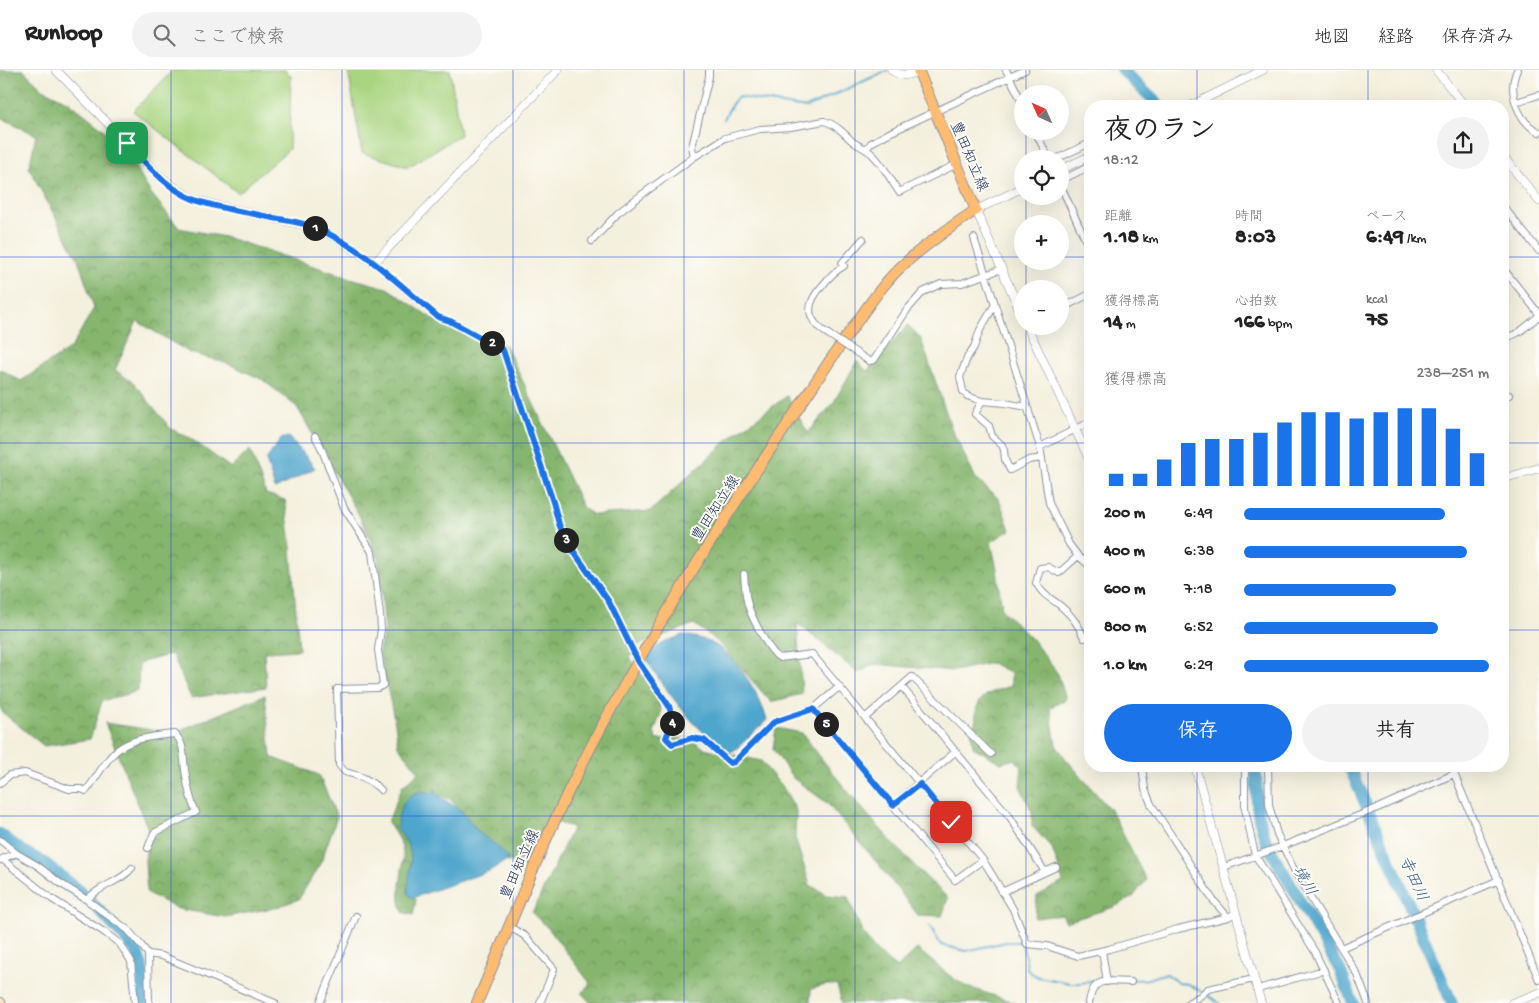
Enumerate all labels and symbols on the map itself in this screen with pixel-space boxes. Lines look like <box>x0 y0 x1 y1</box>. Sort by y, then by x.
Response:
north arrow <box>1014 85 1069 140</box>
street label: 豊田知立線 <box>945 118 992 195</box>
pin <box>106 122 148 164</box>
pin: 1 <box>302 216 328 240</box>
pin: 2 <box>480 330 504 356</box>
street label: 豊田知立線 <box>688 472 745 545</box>
pin: 3 <box>554 528 578 552</box>
pin: 4 <box>660 710 684 736</box>
pin: 5 <box>814 712 838 736</box>
pin <box>930 801 972 843</box>
street label: 豊田知立線 <box>496 826 544 903</box>
water label: 寺田川 <box>1393 853 1431 905</box>
water label: 境川 <box>1287 863 1320 900</box>

